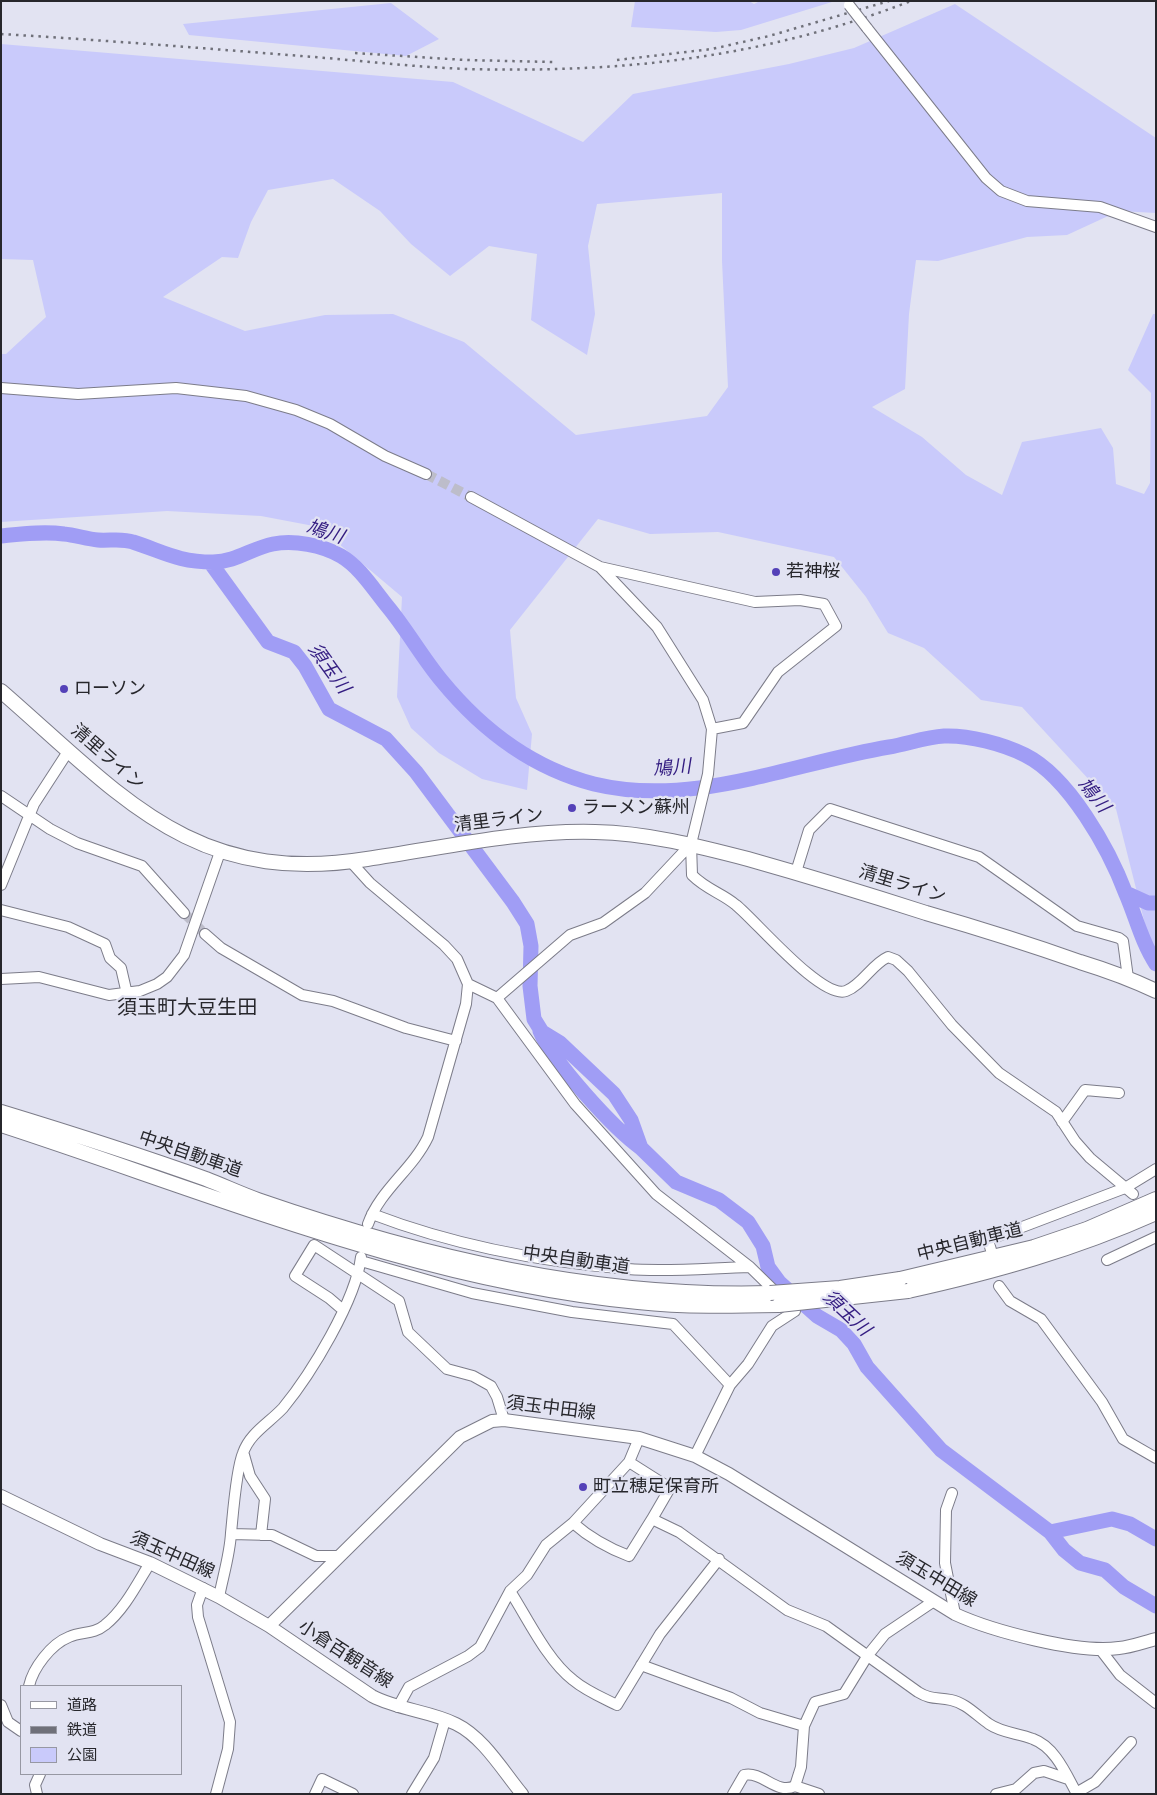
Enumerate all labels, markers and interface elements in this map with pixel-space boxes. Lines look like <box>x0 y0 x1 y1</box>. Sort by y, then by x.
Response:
water label: 鳩川 <box>303 516 347 550</box>
place label: 若神桜 <box>786 561 840 583</box>
marker: 若神桜 <box>770 566 782 578</box>
water label: 須玉川 <box>302 639 354 699</box>
place label: ローソン <box>74 678 146 700</box>
marker: ローソン <box>58 683 70 695</box>
street label: 清里ライン <box>66 720 148 796</box>
water label: 鳩川 <box>652 756 692 782</box>
water label: 鳩川 <box>1072 774 1114 818</box>
place label: ラーメン蘇州 <box>582 797 690 819</box>
marker: ラーメン蘇州 <box>566 802 578 814</box>
street label: 清里ライン <box>453 805 545 837</box>
street label: 清里ライン <box>856 862 948 908</box>
district label: 須玉町大豆生田 <box>117 997 257 1021</box>
street label: 中央自動車道 <box>135 1127 245 1183</box>
street label: 中央自動車道 <box>915 1219 1025 1267</box>
street label: 中央自動車道 <box>521 1243 631 1279</box>
water label: 須玉川 <box>817 1286 875 1342</box>
street label: 須玉中田線 <box>505 1393 597 1425</box>
place label: 町立穂足保育所 <box>593 1476 719 1498</box>
marker: 町立穂足保育所 <box>577 1481 589 1493</box>
street label: 須玉中田線 <box>126 1528 218 1584</box>
street label: 須玉中田線 <box>892 1548 980 1612</box>
street label: 小倉百観音線 <box>294 1617 396 1693</box>
legend <box>20 1685 182 1775</box>
text: 道路 <box>67 1694 97 1715</box>
text: 鉄道 <box>67 1719 97 1740</box>
text: 公園 <box>67 1744 97 1765</box>

